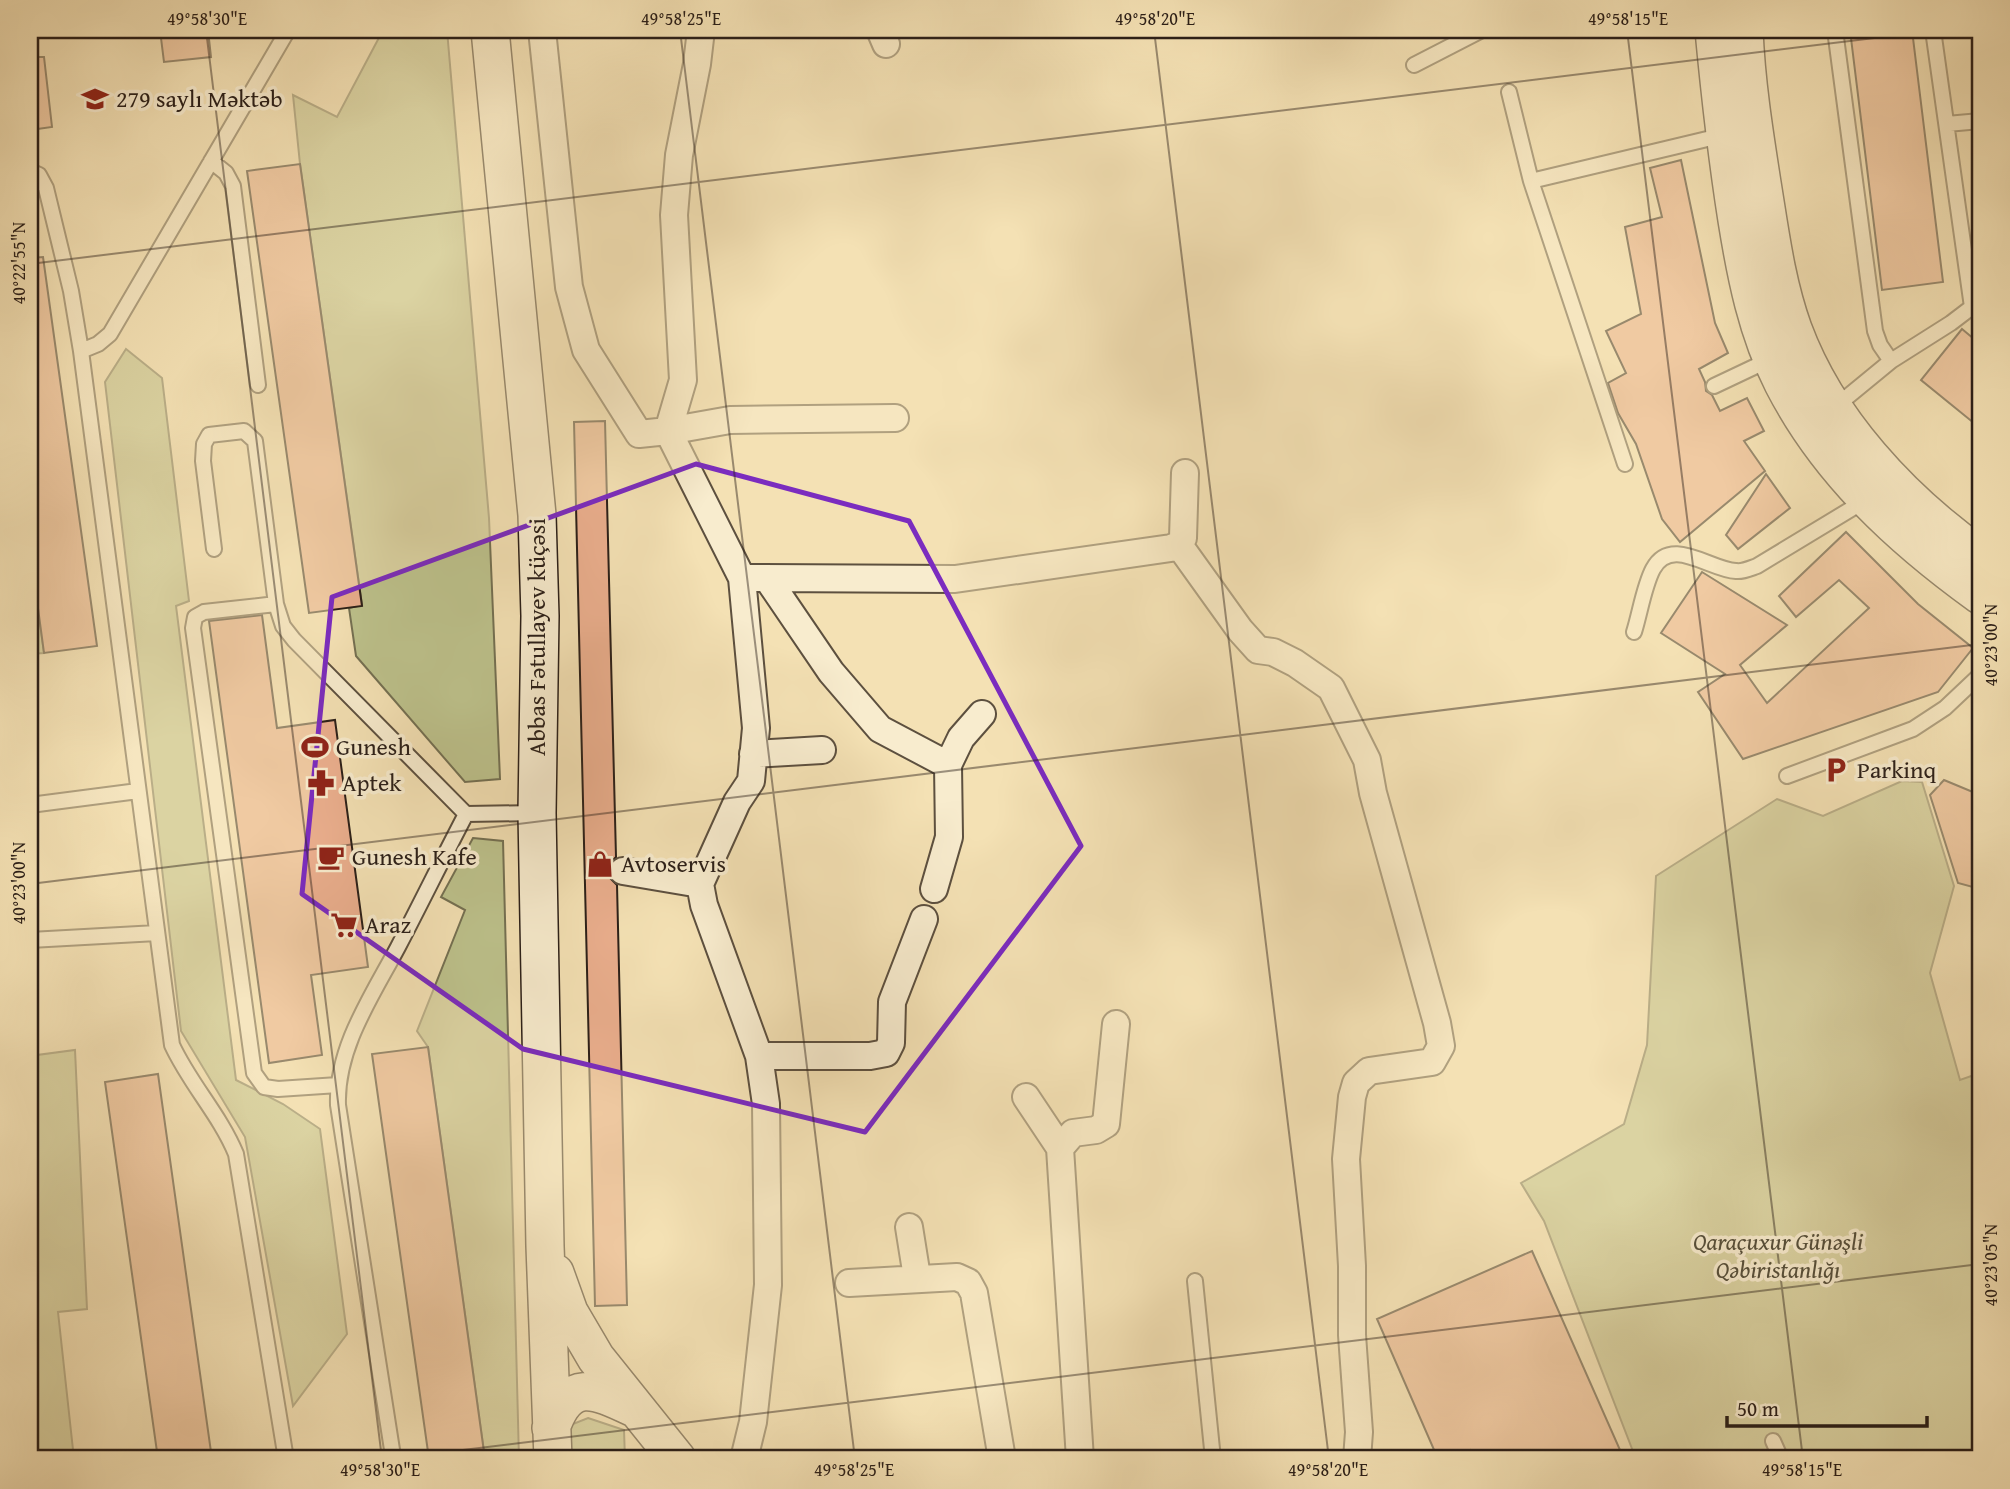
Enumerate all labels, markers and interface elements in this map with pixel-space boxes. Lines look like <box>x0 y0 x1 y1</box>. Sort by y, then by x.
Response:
text: 49°58'30"E <box>167 5 247 32</box>
text: 49°58'25"E <box>641 5 721 32</box>
text: 49°58'20"E <box>1115 5 1195 32</box>
text: 49°58'15"E <box>1588 5 1668 32</box>
place label: 279 saylı Məktəb <box>116 81 283 116</box>
school or university icon: 279 saylı Məktəb <box>80 84 110 114</box>
text: 40°22'55"N <box>5 221 32 304</box>
street label: Abbas Fətullayev küçəsi <box>519 518 554 756</box>
text: 40°23'00"N <box>1977 603 2004 686</box>
place label: Gunesh <box>336 729 411 764</box>
sports icon: Gunesh <box>300 732 330 762</box>
place label: Parkinq <box>1857 752 1937 787</box>
parking icon: Parkinq <box>1821 755 1851 785</box>
place label: Aptek <box>342 765 402 800</box>
pharmacy icon: Aptek <box>306 768 336 798</box>
place label: Gunesh Kafe <box>352 839 477 874</box>
text: 40°23'00"N <box>5 841 32 924</box>
cafe icon: Gunesh Kafe <box>316 842 346 872</box>
place label: Avtoservis <box>621 846 726 881</box>
shop icon: Avtoservis <box>585 849 615 879</box>
place label: Araz <box>365 907 411 942</box>
supermarket icon: Araz <box>329 910 359 940</box>
text: 40°23'05"N <box>1977 1223 2004 1306</box>
park label: Qaraçuxur Günəşli Qəbiristanlığı <box>1693 1224 1863 1287</box>
scale bar <box>1727 1384 1926 1428</box>
text: 50 m <box>1737 1393 1779 1424</box>
text: 49°58'30"E <box>340 1456 420 1483</box>
text: 49°58'25"E <box>814 1456 894 1483</box>
text: 49°58'20"E <box>1288 1456 1368 1483</box>
text: 49°58'15"E <box>1762 1456 1842 1483</box>

